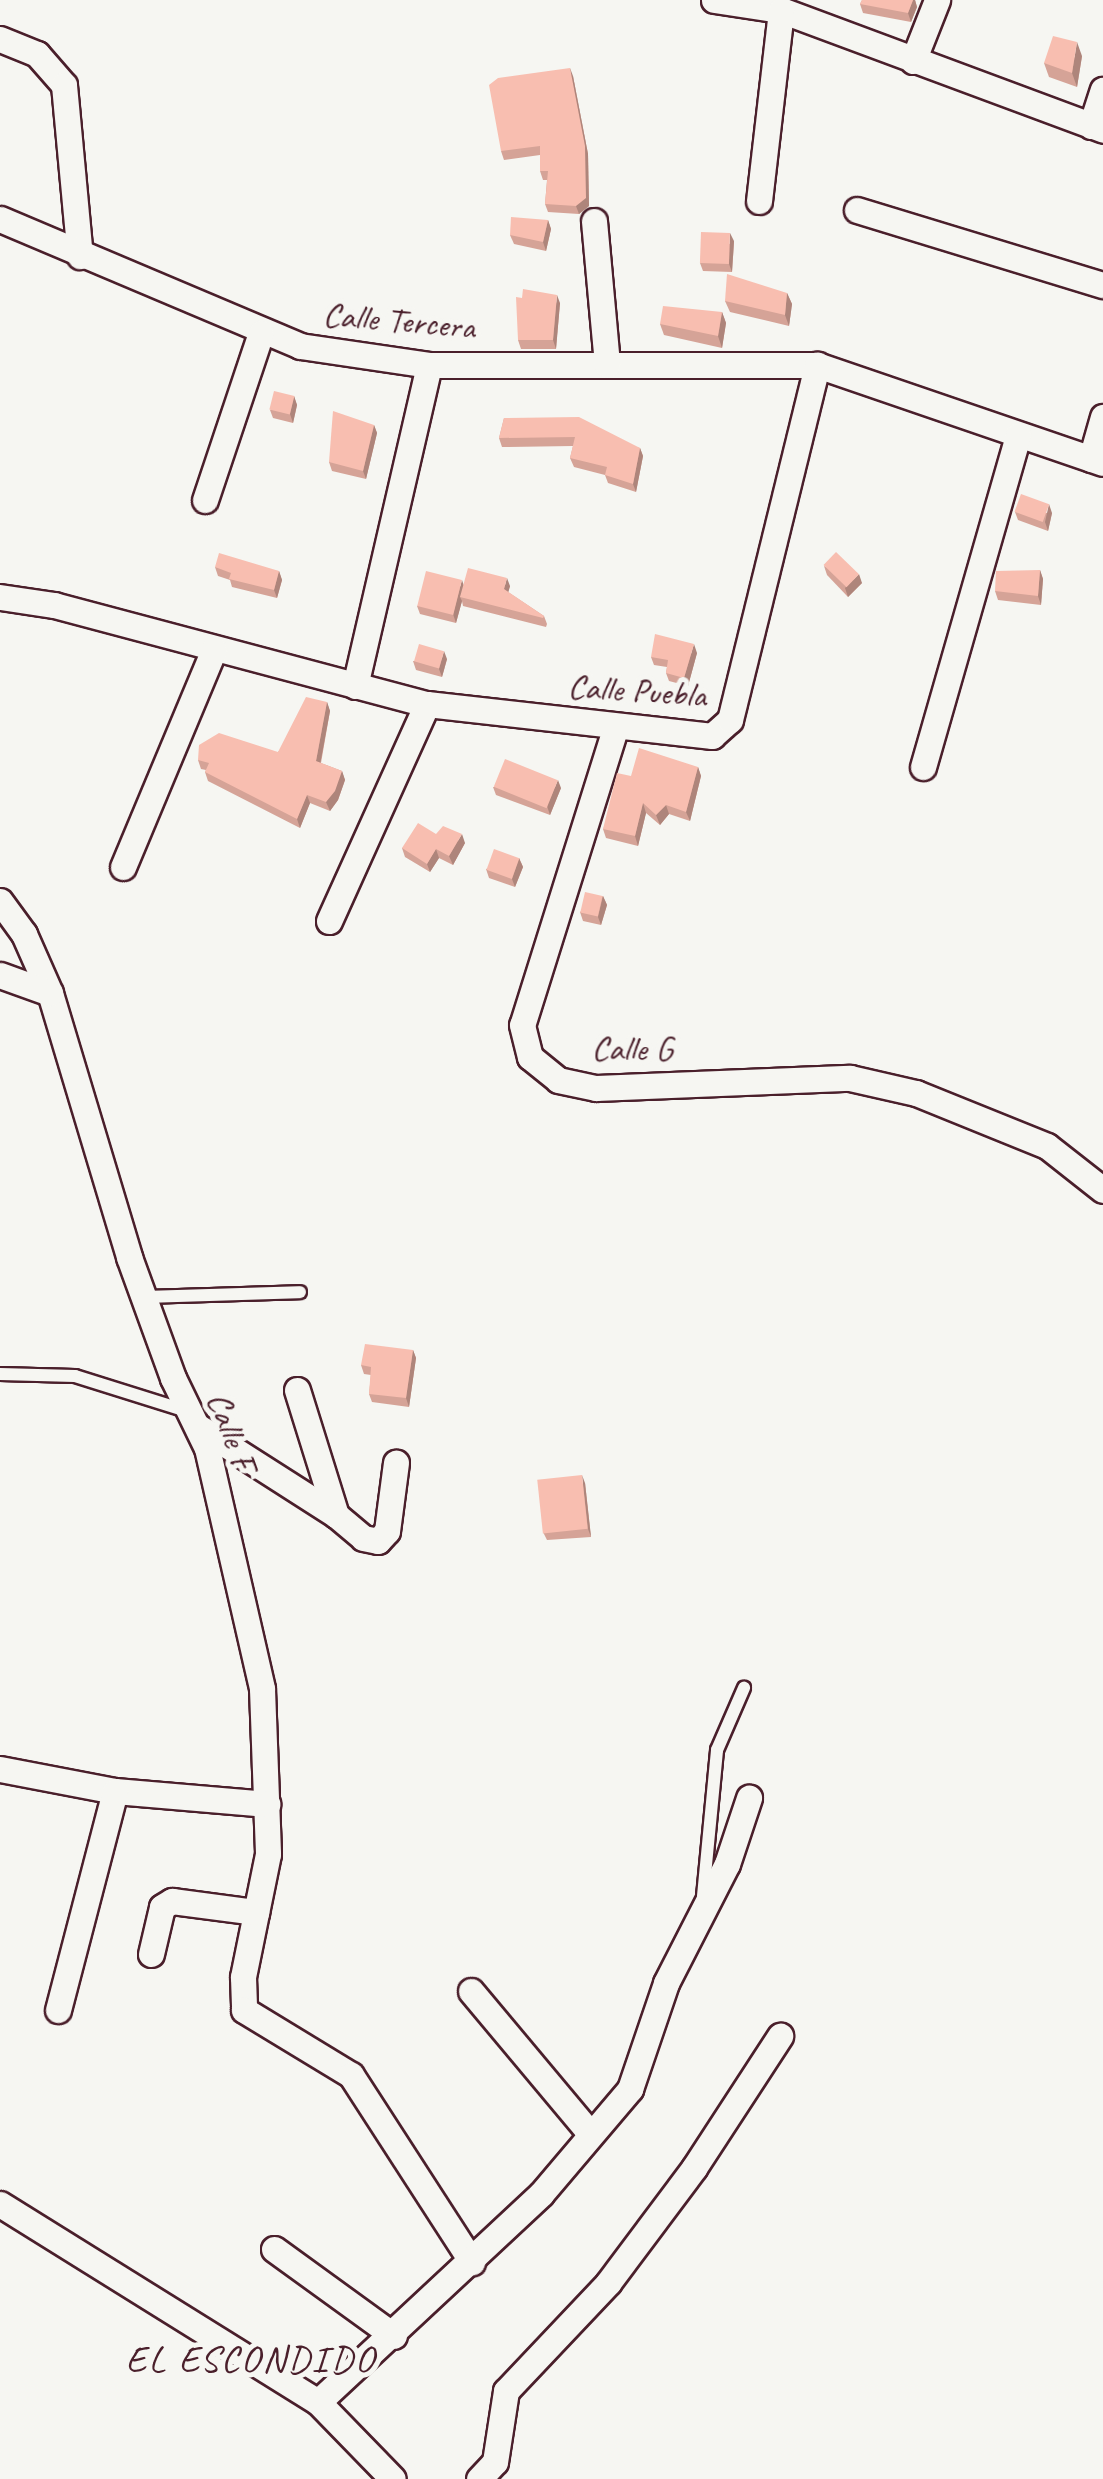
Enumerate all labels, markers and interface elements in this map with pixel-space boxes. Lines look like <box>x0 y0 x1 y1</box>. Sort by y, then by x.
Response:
street label: Calle Tercera <box>322 294 476 348</box>
street label: Calle Puebla <box>566 665 708 717</box>
street label: Calle G <box>591 1027 673 1071</box>
street label: Calle F <box>198 1387 264 1475</box>
district label: EL ESCONDIDO <box>127 2336 375 2382</box>

